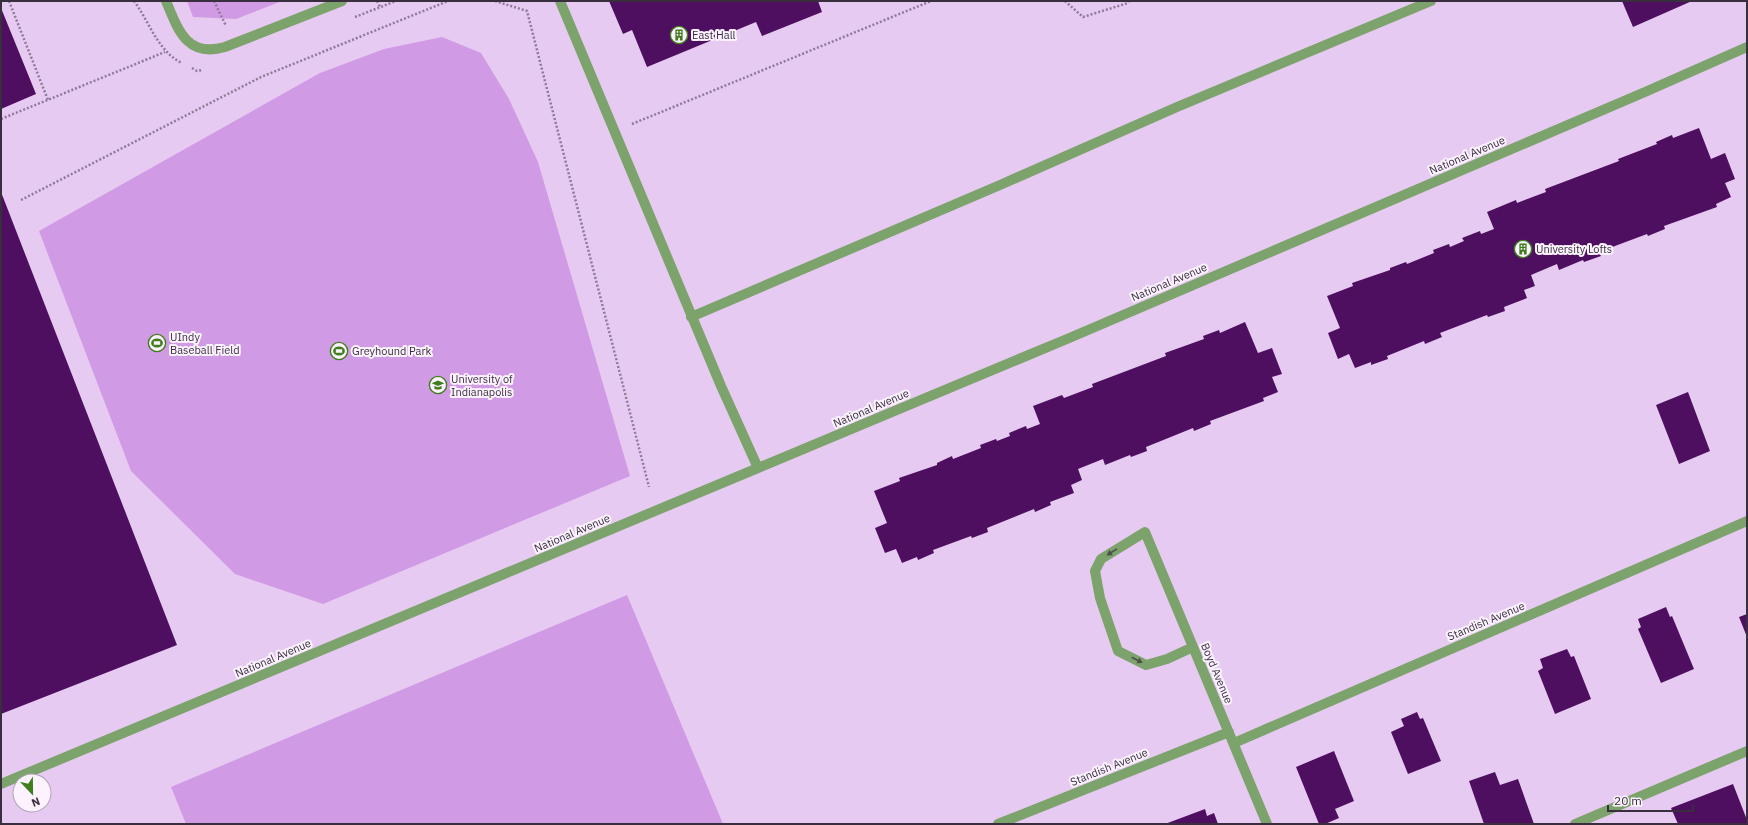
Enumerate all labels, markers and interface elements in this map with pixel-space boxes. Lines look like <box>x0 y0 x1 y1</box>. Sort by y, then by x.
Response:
building icon: East Hall <box>669 25 689 45</box>
place label: East Hall <box>692 28 736 42</box>
street label: National Avenue <box>1427 133 1507 177</box>
building icon: University Lofts <box>1513 239 1533 259</box>
place label: University Lofts <box>1536 242 1612 256</box>
street label: National Avenue <box>1129 260 1209 304</box>
place label: UIndy Baseball Field <box>170 330 240 357</box>
sports icon: UIndy Baseball Field <box>147 333 167 353</box>
sports icon: Greyhound Park <box>329 341 349 361</box>
place label: Greyhound Park <box>352 344 431 358</box>
place label: University of Indianapolis <box>451 372 513 399</box>
school or university icon: University of Indianapolis <box>428 375 448 395</box>
street label: National Avenue <box>831 386 911 430</box>
street label: National Avenue <box>532 511 612 555</box>
one-way arrow <box>1106 549 1117 556</box>
street label: Standish Avenue <box>1445 598 1527 644</box>
street label: National Avenue <box>233 636 313 680</box>
street label: Boyd Avenue <box>1198 641 1236 705</box>
one-way arrow <box>1131 657 1142 663</box>
street label: Standish Avenue <box>1068 745 1150 789</box>
north arrow <box>12 773 52 813</box>
scale bar <box>1608 787 1693 813</box>
text: 20 m <box>1614 793 1642 808</box>
text: N <box>29 794 42 810</box>

